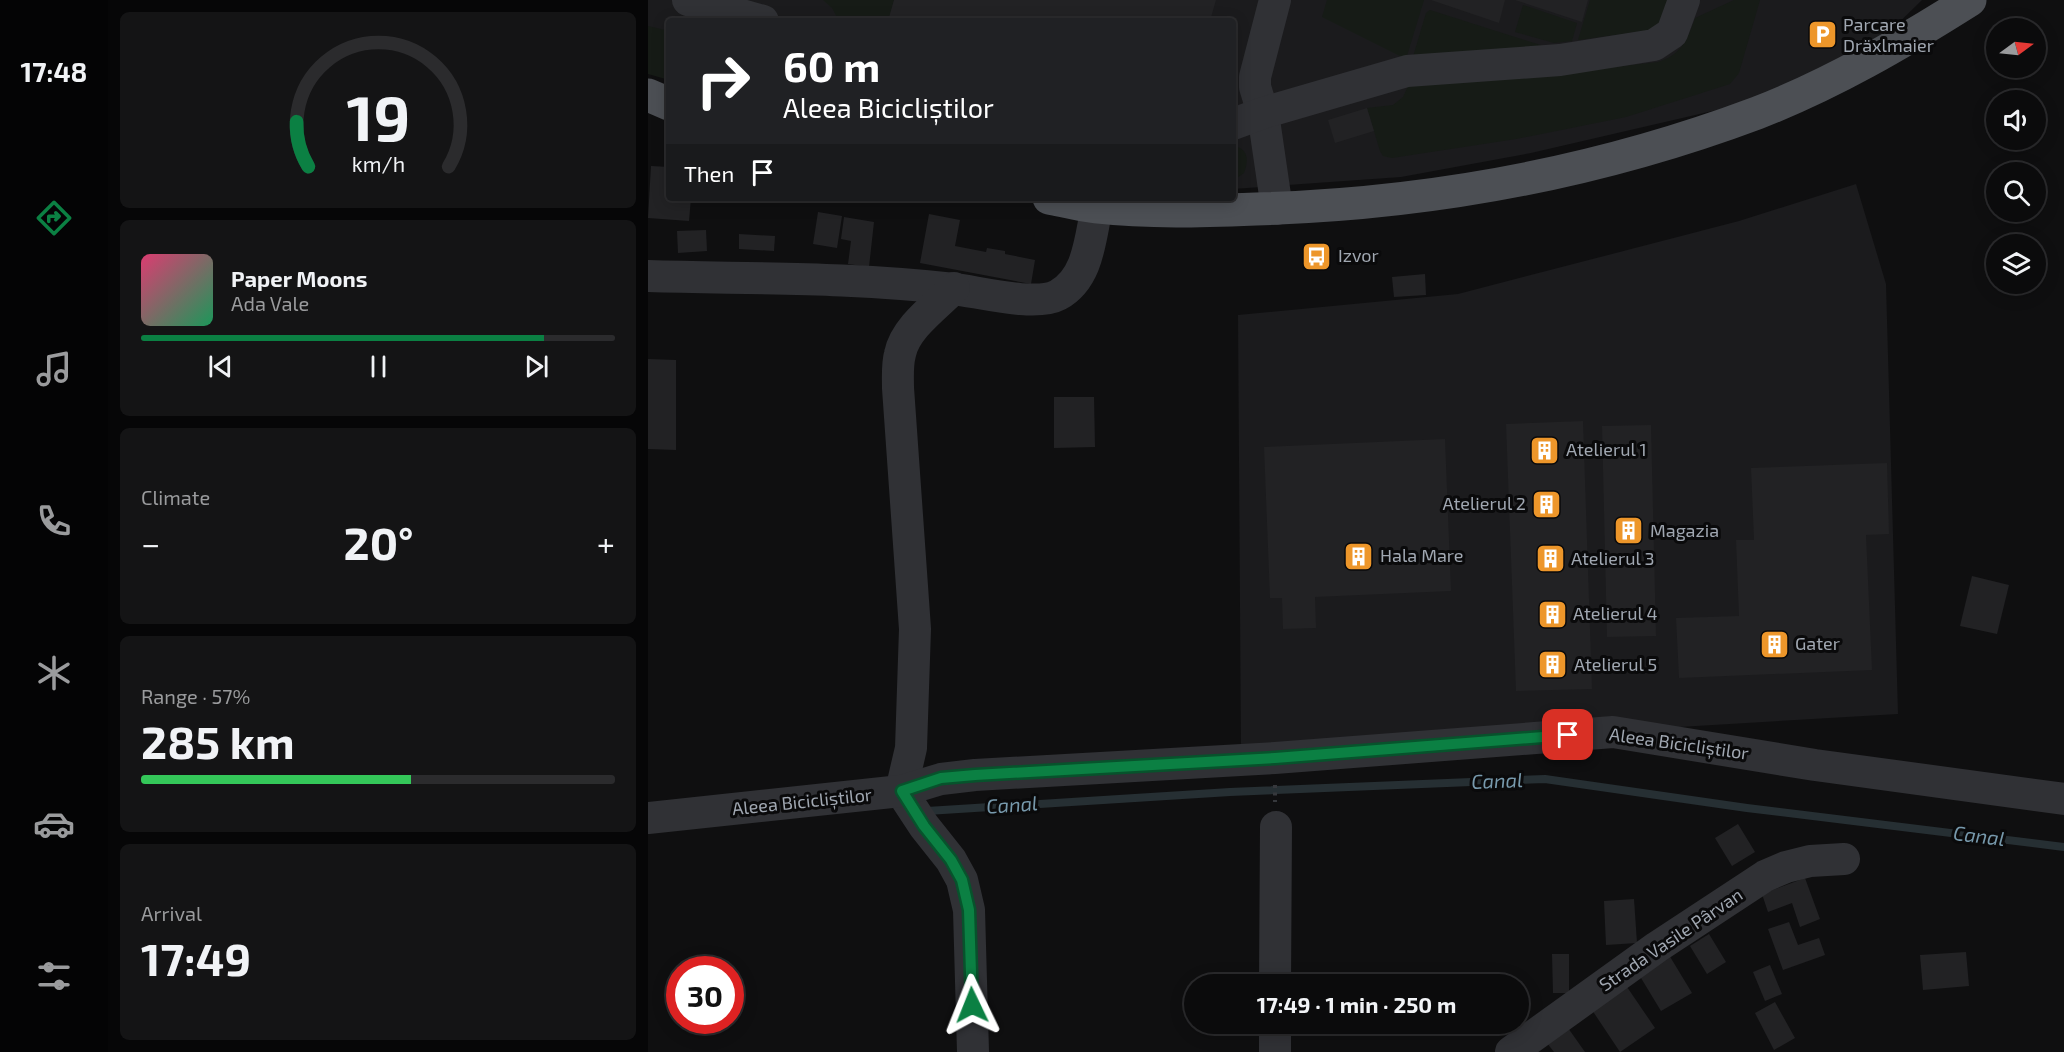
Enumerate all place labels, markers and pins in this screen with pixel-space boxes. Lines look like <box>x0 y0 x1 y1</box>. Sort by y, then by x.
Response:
place label: Parcare Dräxlmaier <box>1843 13 1934 56</box>
parking icon: Parcare Dräxlmaier <box>1806 19 1838 51</box>
bus stop icon: Izvor <box>1301 240 1333 272</box>
place label: Izvor <box>1338 244 1379 266</box>
building icon: Atelierul 1 <box>1529 434 1561 466</box>
place label: Atelierul 1 <box>1566 438 1647 460</box>
building icon: Atelierul 2 <box>1531 488 1563 520</box>
place label: Atelierul 2 <box>1442 492 1526 514</box>
building icon: Magazia <box>1613 515 1645 547</box>
place label: Magazia <box>1650 519 1719 541</box>
building icon: Hala Mare <box>1343 540 1375 572</box>
building icon: Atelierul 3 <box>1534 543 1566 575</box>
place label: Hala Mare <box>1380 544 1463 566</box>
place label: Atelierul 3 <box>1571 547 1654 569</box>
building icon: Atelierul 4 <box>1536 598 1568 630</box>
place label: Atelierul 4 <box>1573 602 1657 624</box>
building icon: Gater <box>1758 628 1790 660</box>
place label: Gater <box>1795 632 1840 654</box>
building icon: Atelierul 5 <box>1537 649 1569 681</box>
place label: Atelierul 5 <box>1574 653 1657 675</box>
pin <box>1542 709 1593 760</box>

